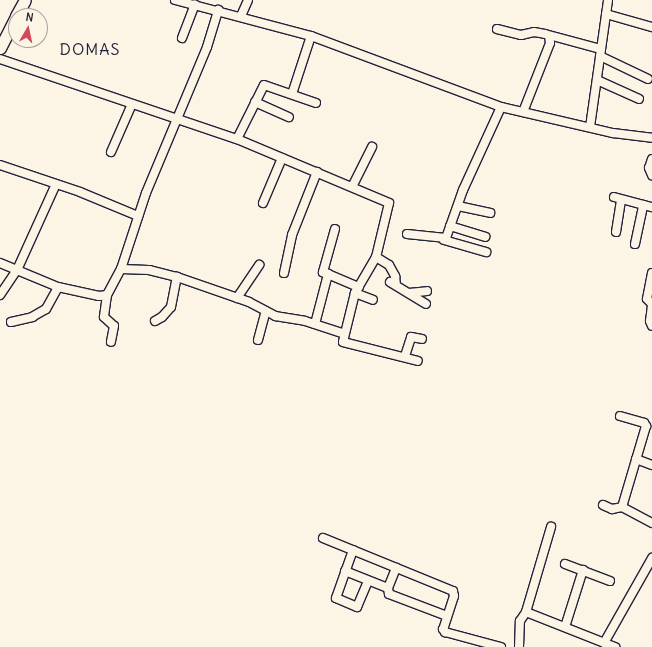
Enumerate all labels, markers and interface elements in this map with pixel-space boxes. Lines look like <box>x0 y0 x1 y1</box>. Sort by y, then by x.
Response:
north arrow <box>8 8 48 48</box>
text: N <box>25 10 35 25</box>
district label: DOMAS <box>60 39 120 59</box>

